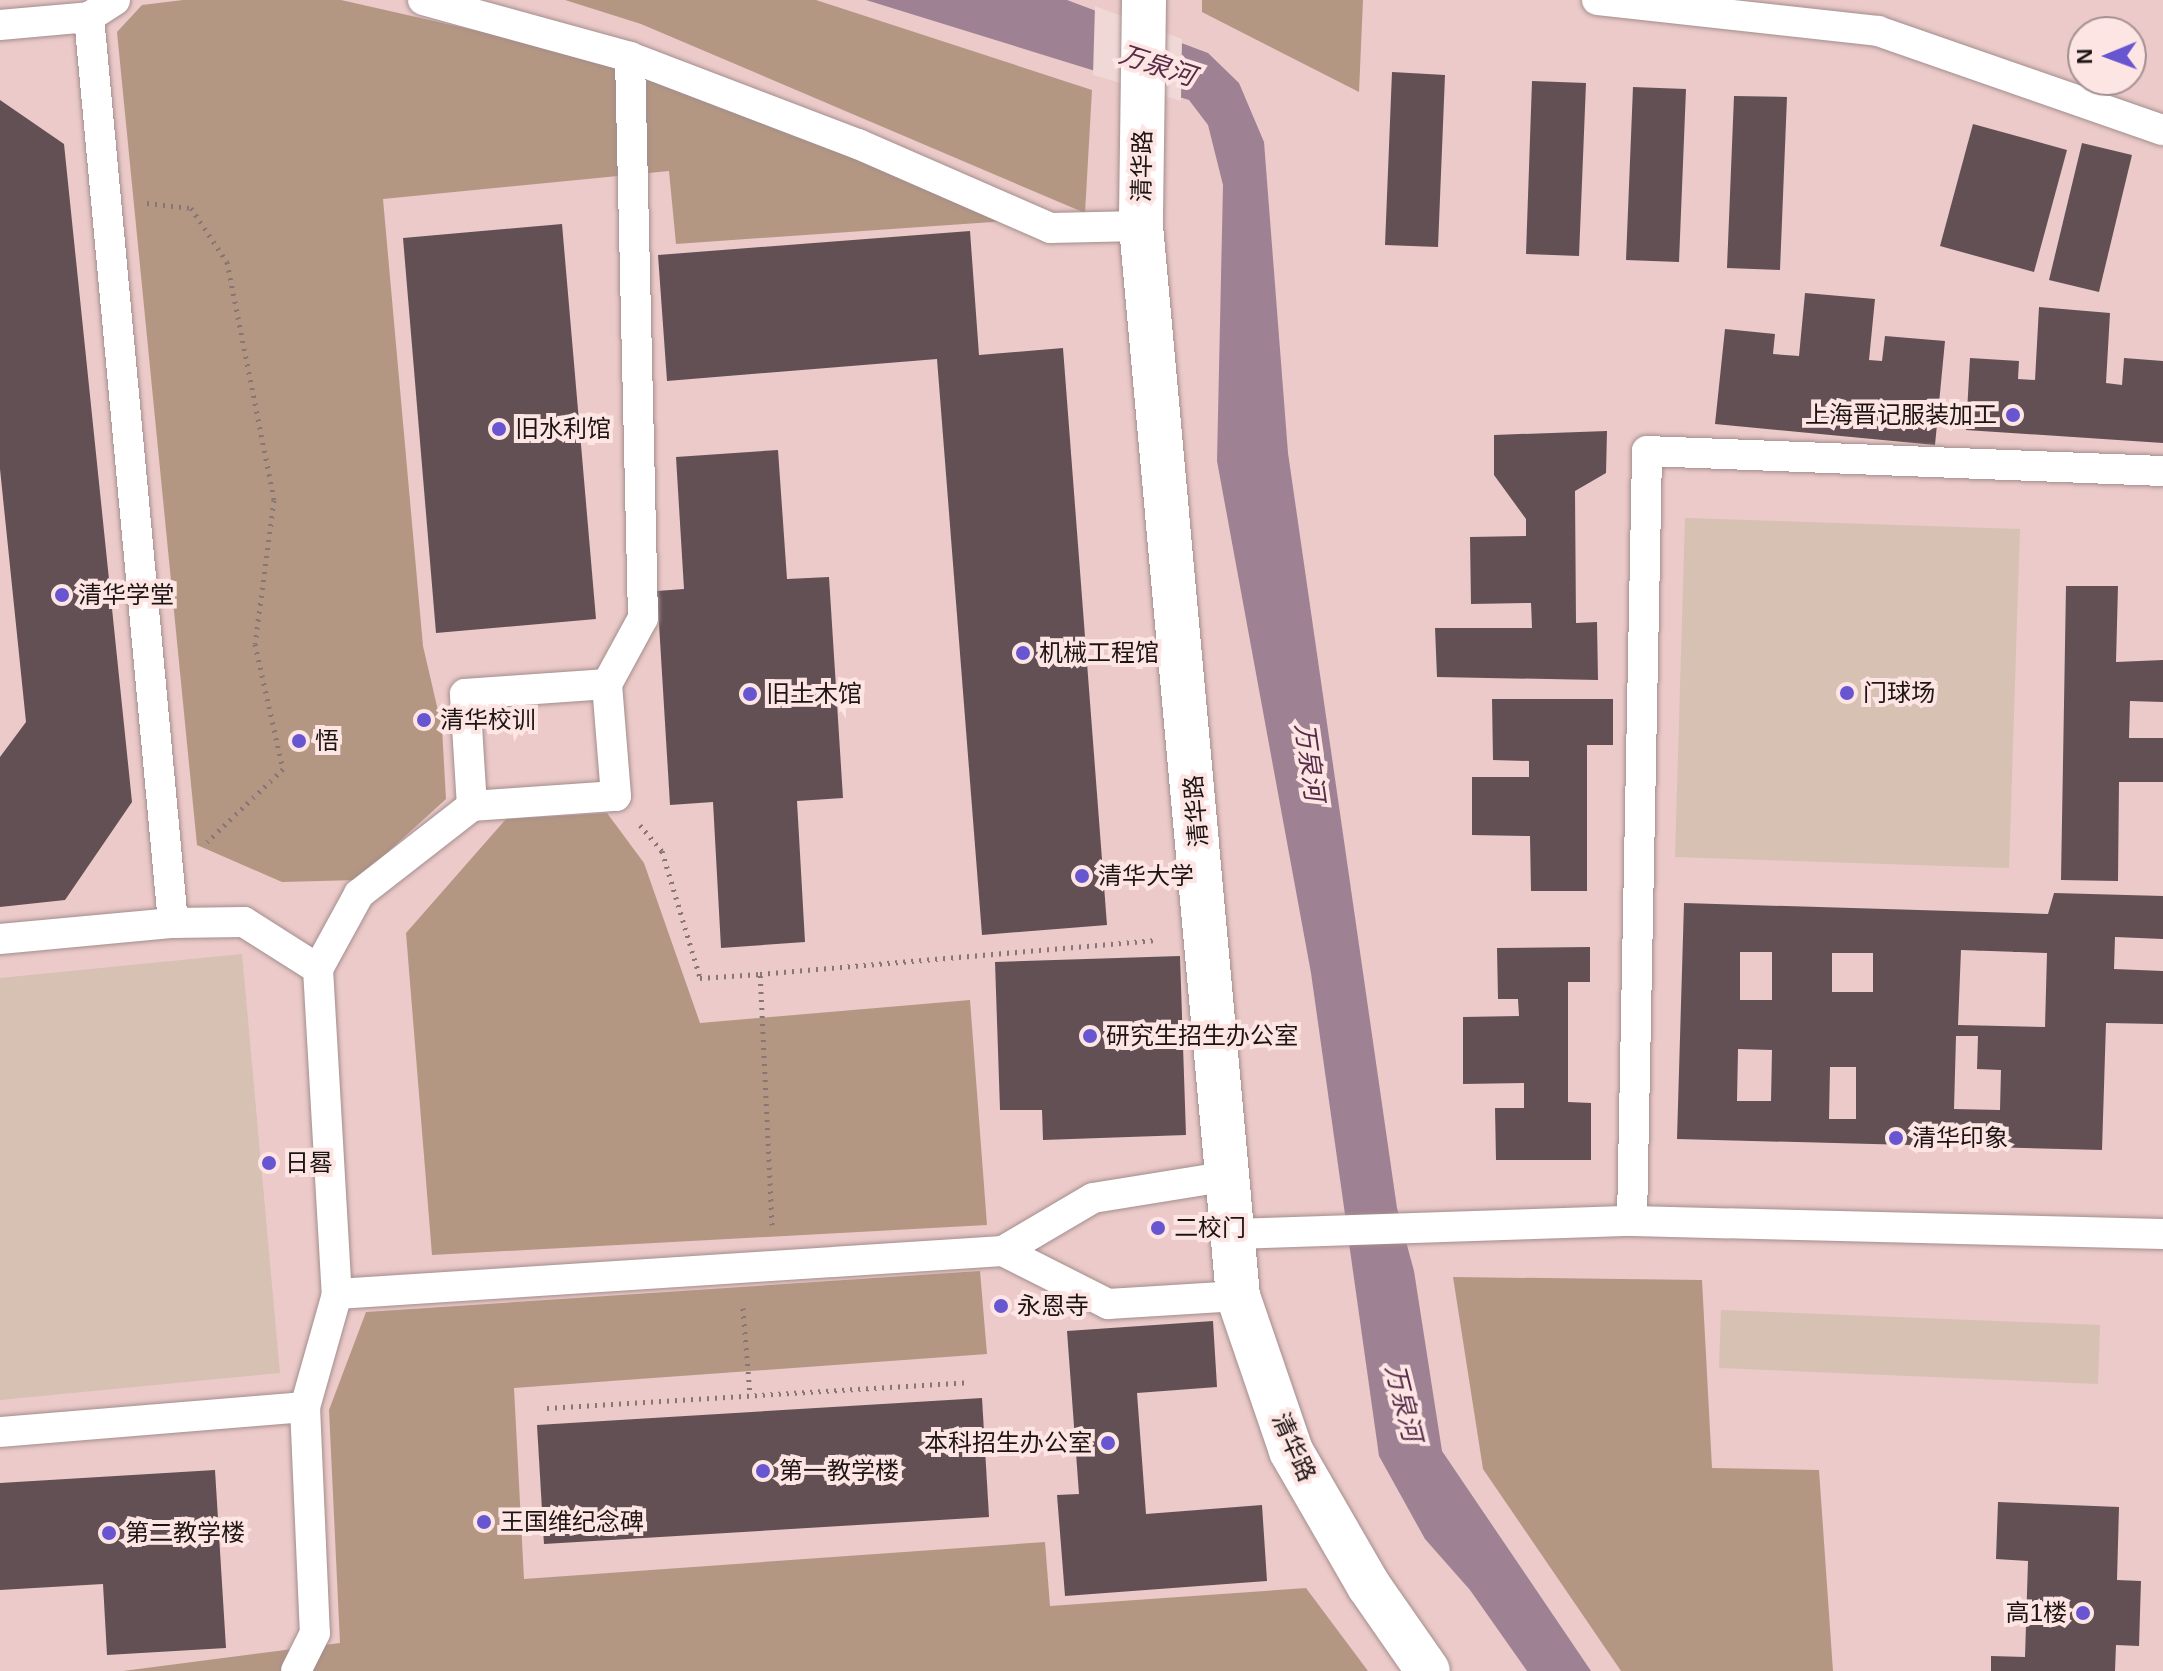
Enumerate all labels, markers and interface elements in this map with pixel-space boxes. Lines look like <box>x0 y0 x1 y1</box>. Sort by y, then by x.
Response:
north arrow <box>2067 16 2147 96</box>
water label: 万泉河 <box>1115 39 1199 93</box>
text: N <box>2072 48 2097 65</box>
street label: 清华路 <box>1127 130 1157 202</box>
place label: 上海晋记服装加工 <box>1805 401 1997 429</box>
marker: 上海晋记服装加工 <box>2004 406 2022 424</box>
place label: 旧水利馆 <box>515 415 611 443</box>
marker: 旧水利馆 <box>490 420 508 438</box>
place label: 清华学堂 <box>78 581 174 609</box>
marker: 清华学堂 <box>53 586 71 604</box>
place label: 机械工程馆 <box>1039 639 1159 667</box>
marker: 机械工程馆 <box>1014 644 1032 662</box>
place label: 门球场 <box>1863 679 1935 707</box>
place label: 旧土木馆 <box>766 680 862 708</box>
marker: 门球场 <box>1838 684 1856 702</box>
marker: 旧土木馆 <box>741 685 759 703</box>
place label: 清华校训 <box>440 706 536 734</box>
marker: 清华校训 <box>415 711 433 729</box>
water label: 万泉河 <box>1288 721 1330 803</box>
place label: 悟 <box>315 727 339 755</box>
marker: 悟 <box>290 732 308 750</box>
street label: 清华路 <box>1179 774 1213 848</box>
place label: 清华大学 <box>1098 862 1194 890</box>
marker: 清华大学 <box>1073 867 1091 885</box>
place label: 研究生招生办公室 <box>1106 1022 1298 1050</box>
marker: 研究生招生办公室 <box>1081 1027 1099 1045</box>
place label: 清华印象 <box>1912 1124 2008 1152</box>
marker: 清华印象 <box>1887 1129 1905 1147</box>
place label: 日晷 <box>285 1149 333 1177</box>
marker: 日晷 <box>260 1154 278 1172</box>
place label: 二校门 <box>1174 1214 1246 1242</box>
marker: 二校门 <box>1149 1219 1167 1237</box>
place label: 永恩寺 <box>1017 1292 1089 1320</box>
marker: 永恩寺 <box>992 1297 1010 1315</box>
water label: 万泉河 <box>1378 1361 1428 1445</box>
street label: 清华路 <box>1266 1408 1322 1486</box>
place label: 本科招生办公室 <box>924 1429 1092 1457</box>
marker: 本科招生办公室 <box>1099 1434 1117 1452</box>
place label: 第一教学楼 <box>779 1457 899 1485</box>
marker: 第一教学楼 <box>754 1462 772 1480</box>
place label: 王国维纪念碑 <box>500 1508 644 1536</box>
marker: 王国维纪念碑 <box>475 1513 493 1531</box>
place label: 第二教学楼 <box>125 1519 245 1547</box>
marker: 第二教学楼 <box>100 1524 118 1542</box>
place label: 高1楼 <box>2006 1599 2067 1627</box>
marker: 高1楼 <box>2074 1604 2092 1622</box>

